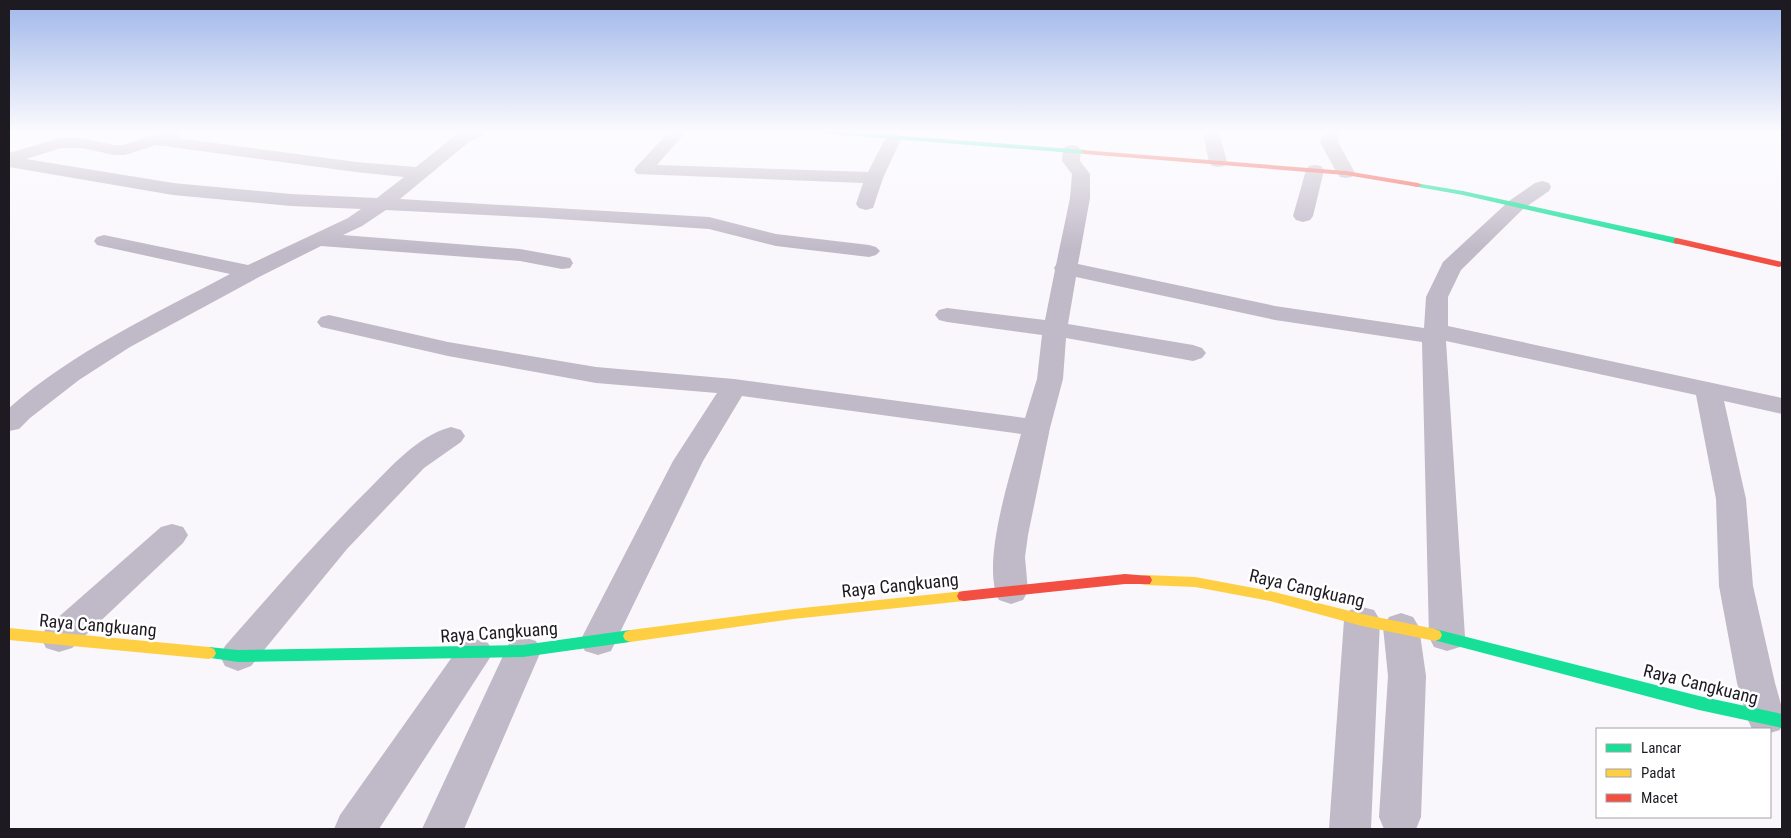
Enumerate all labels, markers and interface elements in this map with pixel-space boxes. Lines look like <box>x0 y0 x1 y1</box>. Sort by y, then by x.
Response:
street label: Raya Cangkuang <box>1247 565 1367 611</box>
street label: Raya Cangkuang <box>840 568 960 602</box>
street label: Raya Cangkuang <box>38 609 158 641</box>
street label: Raya Cangkuang <box>440 617 558 647</box>
street label: Raya Cangkuang <box>1641 660 1761 708</box>
legend <box>1596 728 1771 818</box>
text: Lancar <box>1641 739 1682 757</box>
text: Padat <box>1641 764 1675 782</box>
text: Macet <box>1641 789 1678 807</box>

